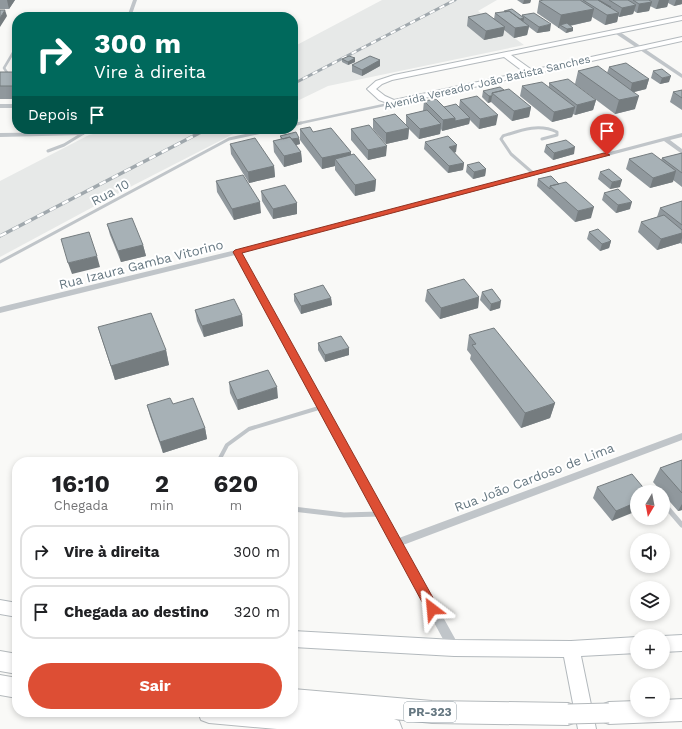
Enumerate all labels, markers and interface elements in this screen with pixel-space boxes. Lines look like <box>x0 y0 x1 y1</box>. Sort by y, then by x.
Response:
text: 300 m <box>94 27 181 60</box>
icon: right <box>28 28 80 80</box>
street label: Avenida Vereador João Batista Sanches <box>383 52 592 113</box>
text: Vire à direita <box>94 61 206 82</box>
icon: arrive <box>86 104 108 126</box>
text: Depois <box>28 106 78 124</box>
pin <box>590 114 624 155</box>
icon: arrive <box>596 120 618 142</box>
street label: Rua 10 <box>89 176 132 209</box>
street label: Rua Izaura Gamba Vitorino <box>57 237 225 292</box>
street label: Rua João Cardoso de Lima <box>452 440 617 515</box>
text: 16:10 <box>52 470 110 498</box>
text: 2 <box>155 470 169 498</box>
text: 620 <box>214 470 258 498</box>
north arrow <box>630 485 670 525</box>
map controls <box>630 485 670 717</box>
text: Chegada <box>54 498 108 513</box>
text: min <box>150 498 174 513</box>
text: m <box>230 498 242 513</box>
button: sound <box>630 533 670 573</box>
icon: right <box>30 541 52 563</box>
text: Vire à direita <box>64 543 159 561</box>
text: 300 m <box>233 543 280 561</box>
button: layers <box>630 581 670 621</box>
position arrow <box>411 588 453 630</box>
icon: arrive <box>30 601 52 623</box>
text: Chegada ao destino <box>64 603 209 621</box>
text: 320 m <box>234 603 280 621</box>
button: + <box>630 629 670 669</box>
button: Sair <box>28 663 282 709</box>
button: − <box>630 677 670 717</box>
road number: PR-323 <box>404 702 456 722</box>

